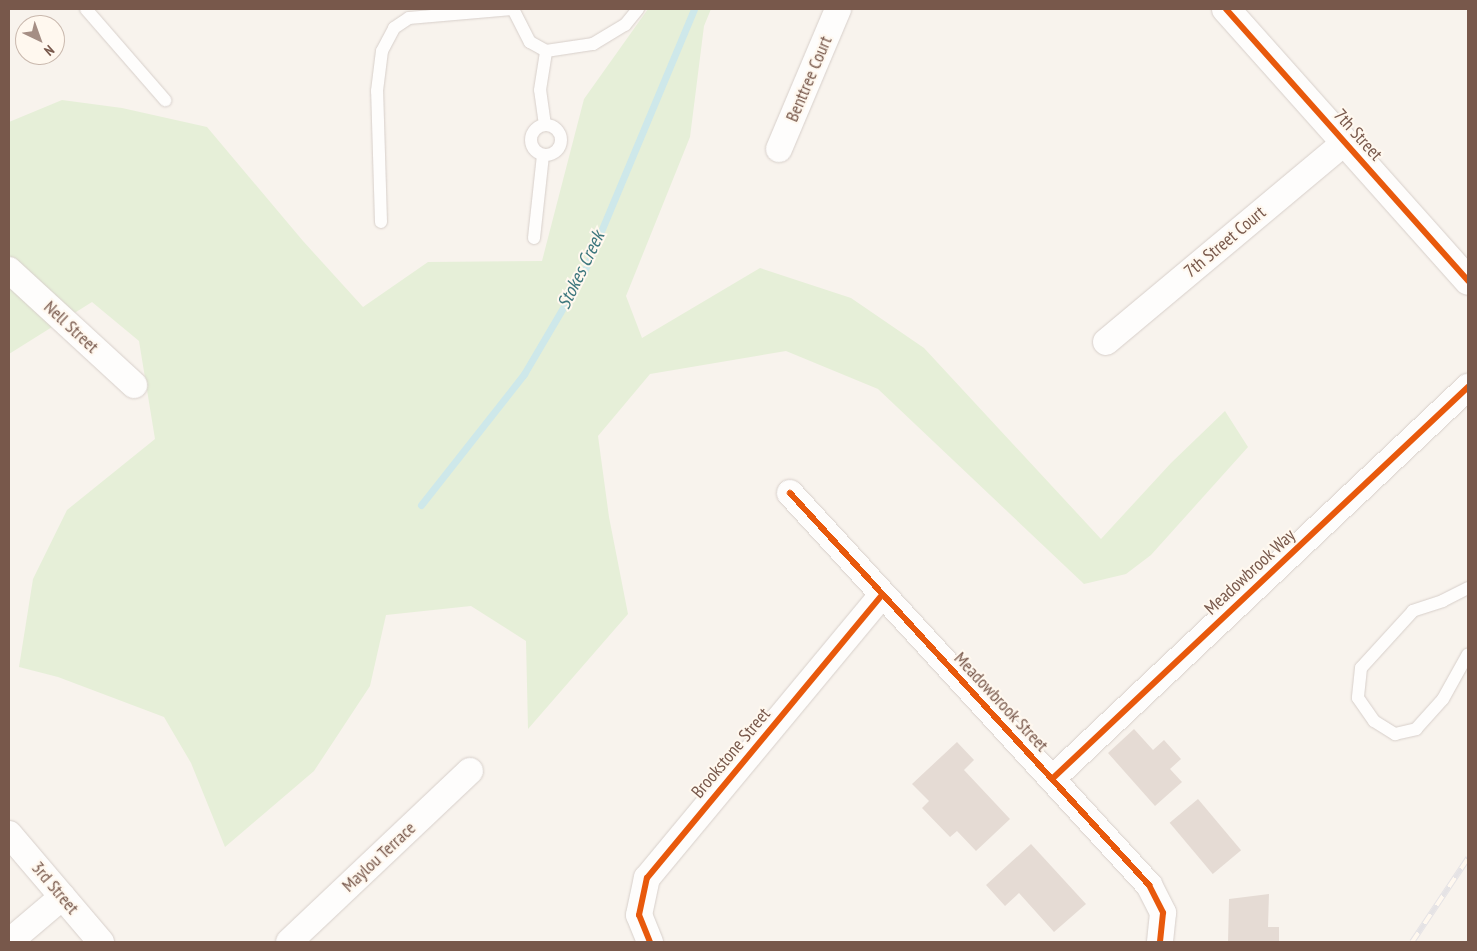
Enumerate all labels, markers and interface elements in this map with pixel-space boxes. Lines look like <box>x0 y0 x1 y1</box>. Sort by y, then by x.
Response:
north arrow <box>15 15 65 65</box>
street label: Benttree Court <box>781 33 837 125</box>
text: N <box>41 41 58 60</box>
street label: 7th Street <box>1329 105 1387 165</box>
street label: 7th Street Court <box>1180 202 1270 282</box>
water label: Stokes Creek <box>552 227 610 313</box>
street label: Nell Street <box>39 296 103 358</box>
street label: Meadowbrook Way <box>1200 524 1300 620</box>
street label: Meadowbrook Street <box>949 648 1053 756</box>
street label: Brookstone Street <box>687 704 775 802</box>
street label: Maylou Terrace <box>338 817 420 897</box>
street label: 3rd Street <box>27 857 83 919</box>

